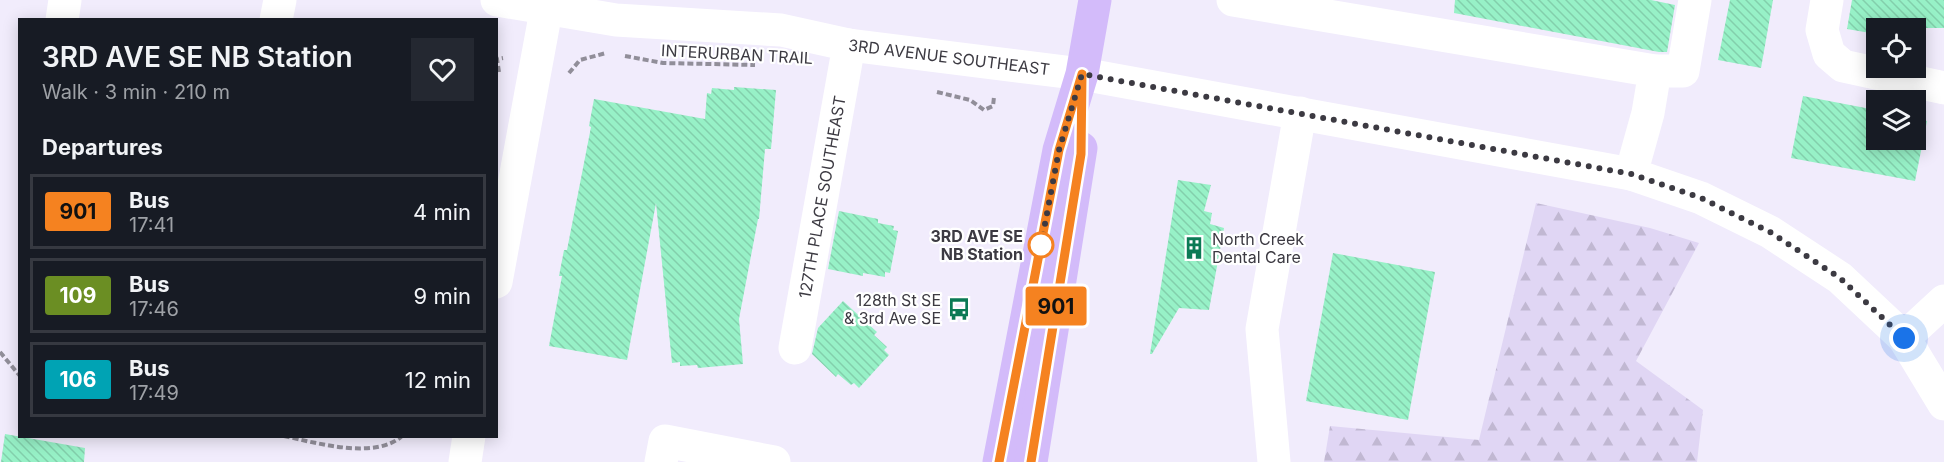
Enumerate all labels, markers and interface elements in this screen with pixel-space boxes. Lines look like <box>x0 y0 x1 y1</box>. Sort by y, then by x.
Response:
map controls <box>1866 18 1926 150</box>
button: locate <box>1866 18 1926 78</box>
street label: 3RD AVENUE SOUTHEAST <box>847 35 1051 79</box>
button: heart <box>411 38 474 101</box>
text: 3RD AVE SE NB Station <box>42 40 353 74</box>
street label: INTERURBAN TRAIL <box>661 40 813 68</box>
text: Walk · 3 min · 210 m <box>42 80 230 104</box>
button: layers <box>1866 90 1926 150</box>
street label: 127TH PLACE SOUTHEAST <box>794 94 850 300</box>
text: Departures <box>42 134 163 160</box>
text: Bus <box>129 187 170 213</box>
text: 901 <box>60 199 96 224</box>
text: 4 min <box>413 199 471 225</box>
text: 17:41 <box>129 213 174 237</box>
place label: 3RD AVE SE NB Station <box>930 226 1023 264</box>
place label: North Creek Dental Care <box>1212 229 1304 267</box>
marker: 3RD AVE SE NB Station <box>1028 232 1054 258</box>
building icon: North Creek Dental Care <box>1181 235 1207 261</box>
text: Bus <box>129 271 170 297</box>
text: 109 <box>60 283 96 308</box>
text: 9 min <box>414 283 471 309</box>
line badge: 901 <box>1022 286 1090 326</box>
place label: 128th St SE & 3rd Ave SE <box>844 290 941 328</box>
text: 901 <box>1038 294 1074 319</box>
bus stop icon: 128th St SE & 3rd Ave SE <box>946 296 972 322</box>
text: 17:46 <box>129 297 179 321</box>
your location <box>1889 323 1919 353</box>
text: Bus <box>129 355 170 381</box>
text: 106 <box>60 367 96 392</box>
text: 12 min <box>405 367 471 393</box>
text: 17:49 <box>129 381 179 405</box>

